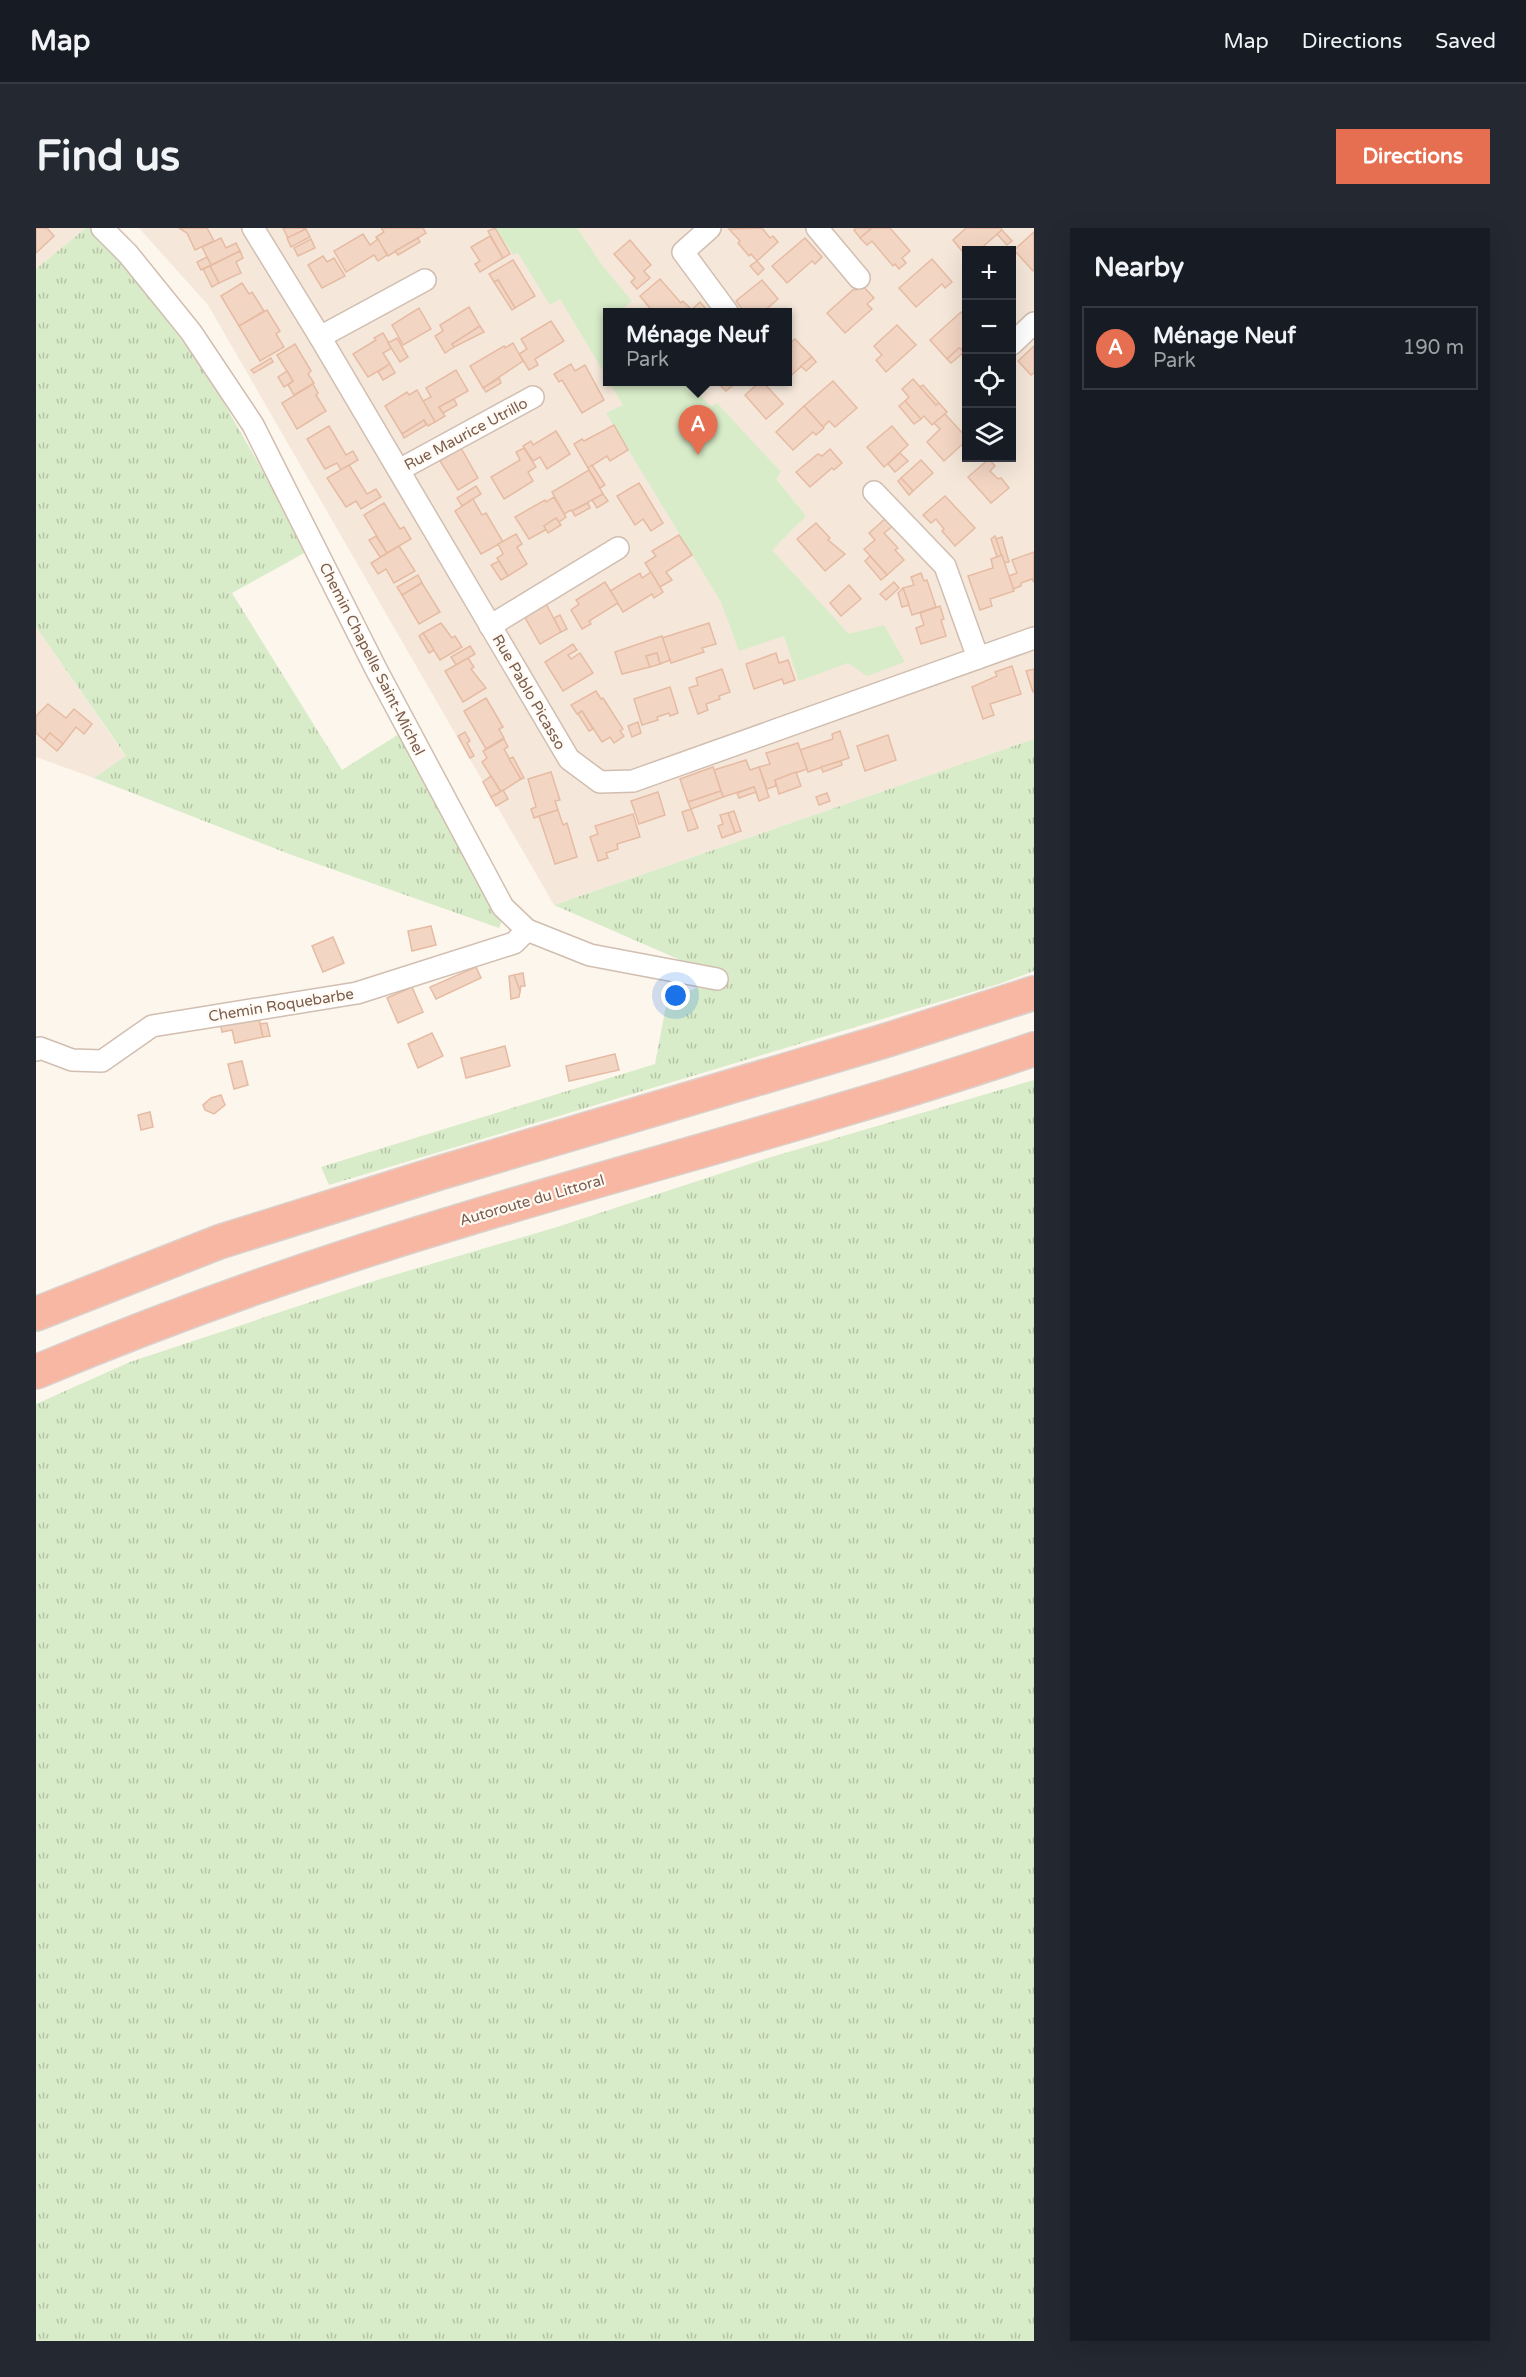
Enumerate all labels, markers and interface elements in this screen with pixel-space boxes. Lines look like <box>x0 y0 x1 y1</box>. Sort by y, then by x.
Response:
text: Map <box>30 24 90 58</box>
text: Map <box>1223 29 1269 54</box>
text: Directions <box>1302 29 1402 54</box>
text: Saved <box>1435 29 1496 54</box>
button: Directions <box>1336 129 1490 184</box>
text: Find us <box>36 131 180 182</box>
map controls <box>962 246 1016 462</box>
button: + <box>962 246 1016 300</box>
text: Nearby <box>1094 252 1184 283</box>
button: − <box>962 300 1016 354</box>
popup <box>603 308 792 386</box>
text: Ménage Neuf <box>626 322 769 348</box>
text: Ménage Neuf <box>1153 323 1296 349</box>
text: A <box>1108 336 1123 360</box>
text: 190 m <box>1403 336 1464 360</box>
text: Park <box>626 348 669 372</box>
text: Park <box>1153 349 1196 373</box>
button: locate <box>962 354 1016 408</box>
street label: Rue Maurice Utrillo <box>401 394 531 474</box>
pin: A <box>678 406 718 455</box>
button: layers <box>962 408 1016 462</box>
street label: Chemin Chapelle Saint-Michel <box>315 560 429 758</box>
street label: Rue Pablo Picasso <box>489 631 569 753</box>
your location <box>661 981 690 1010</box>
street label: Chemin Roquebarbe <box>207 985 355 1025</box>
street label: Autoroute du Littoral <box>457 1171 607 1229</box>

